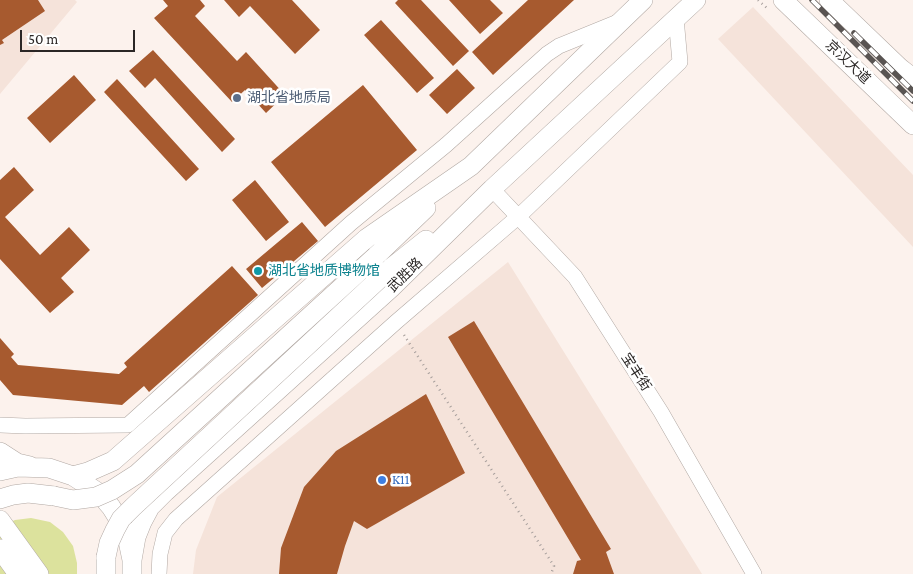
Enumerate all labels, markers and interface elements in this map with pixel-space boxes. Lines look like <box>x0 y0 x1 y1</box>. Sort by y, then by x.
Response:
scale bar <box>22 20 138 52</box>
text: 50 m <box>28 31 58 47</box>
street label: 京汉大道 <box>822 37 874 87</box>
place label: 湖北省地质局 <box>247 90 331 106</box>
marker: 湖北省地质局 <box>231 92 243 104</box>
street label: 武胜路 <box>384 254 426 296</box>
place label: 湖北省地质博物馆 <box>268 263 380 279</box>
marker: 湖北省地质博物馆 <box>252 265 264 277</box>
street label: 宝丰街 <box>618 350 654 394</box>
place label: K11 <box>392 472 409 488</box>
marker: K11 <box>376 474 388 486</box>

